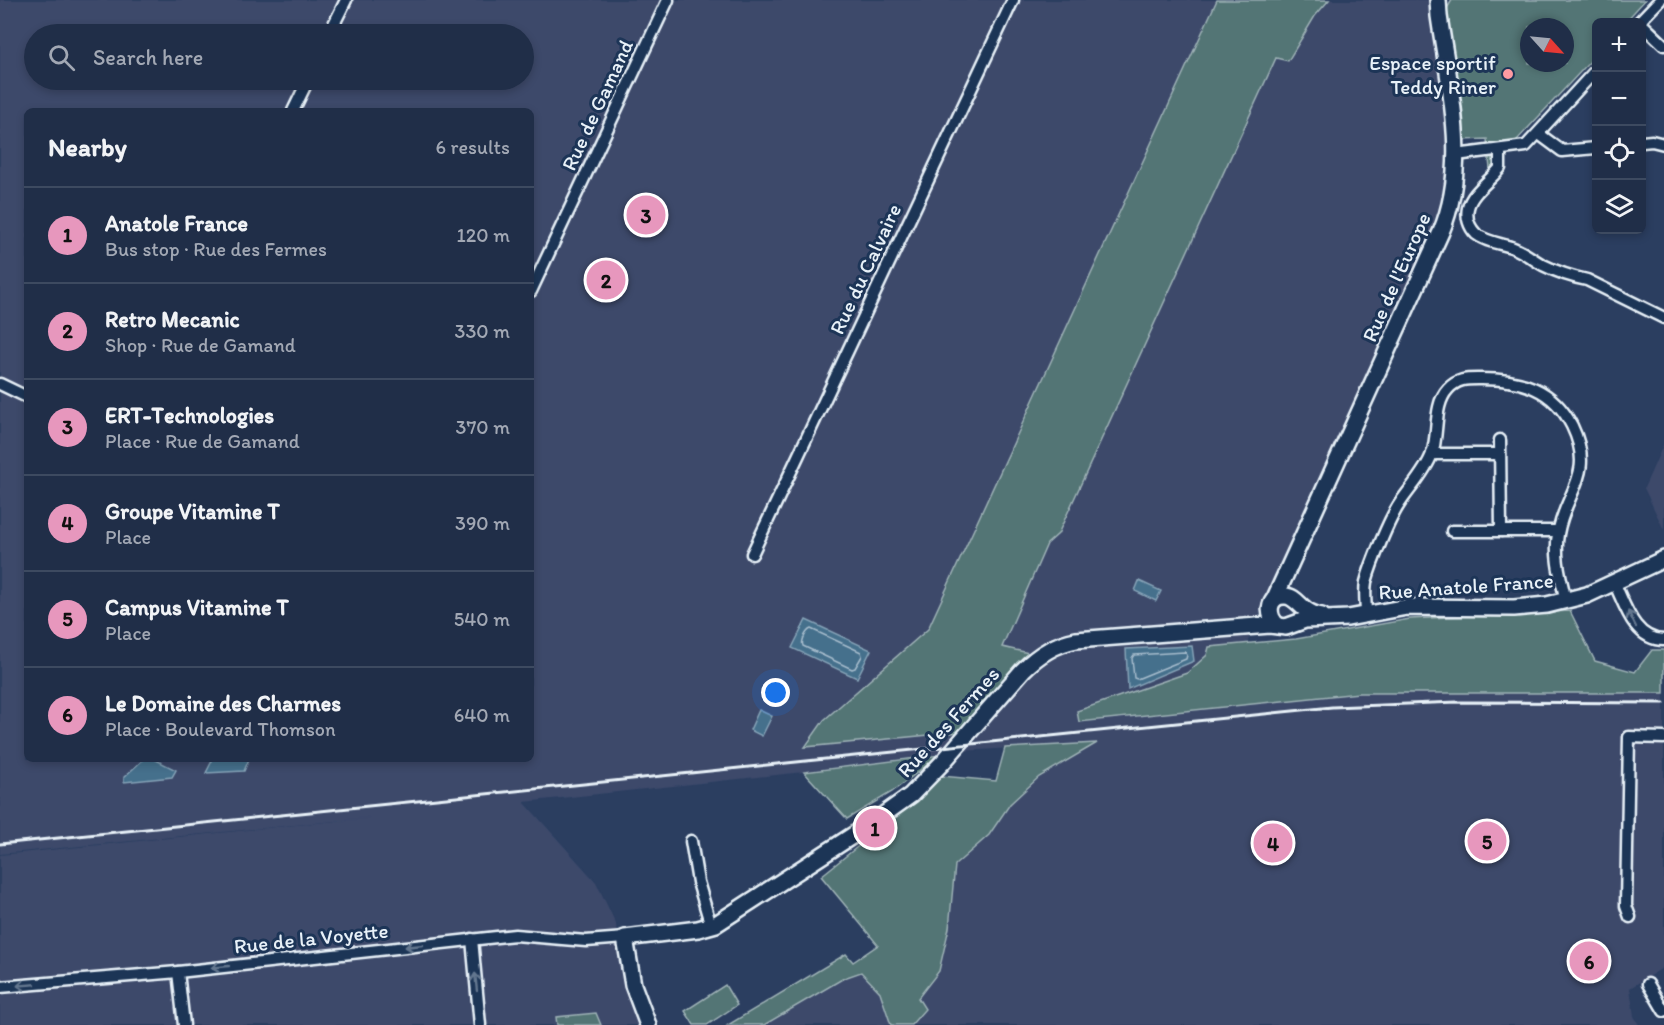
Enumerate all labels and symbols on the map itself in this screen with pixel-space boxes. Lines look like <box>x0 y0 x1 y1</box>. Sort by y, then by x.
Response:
north arrow <box>1520 18 1574 72</box>
street label: Rue de Gamand <box>556 35 638 174</box>
place label: Espace sportif Teddy Riner <box>1369 50 1496 99</box>
marker: Espace sportif Teddy Riner <box>1501 67 1515 81</box>
pin: 3 <box>626 192 666 238</box>
street label: Rue du Calvaire <box>824 200 906 338</box>
street label: Rue de l'Europe <box>1356 209 1436 345</box>
pin: 2 <box>586 258 626 302</box>
street label: Rue Anatole France <box>1378 567 1554 605</box>
one-way arrow <box>1626 611 1638 629</box>
street label: Rue des Fermes <box>892 662 1004 782</box>
your location <box>761 678 790 707</box>
pin: 1 <box>856 806 894 850</box>
pin: 5 <box>1468 818 1506 864</box>
pin: 4 <box>1254 820 1292 866</box>
street label: Rue de la Voyette <box>233 917 389 959</box>
pin: 6 <box>1570 938 1608 984</box>
one-way arrow <box>404 941 424 952</box>
one-way arrow <box>210 962 230 973</box>
one-way arrow <box>470 973 481 993</box>
one-way arrow <box>16 980 36 991</box>

